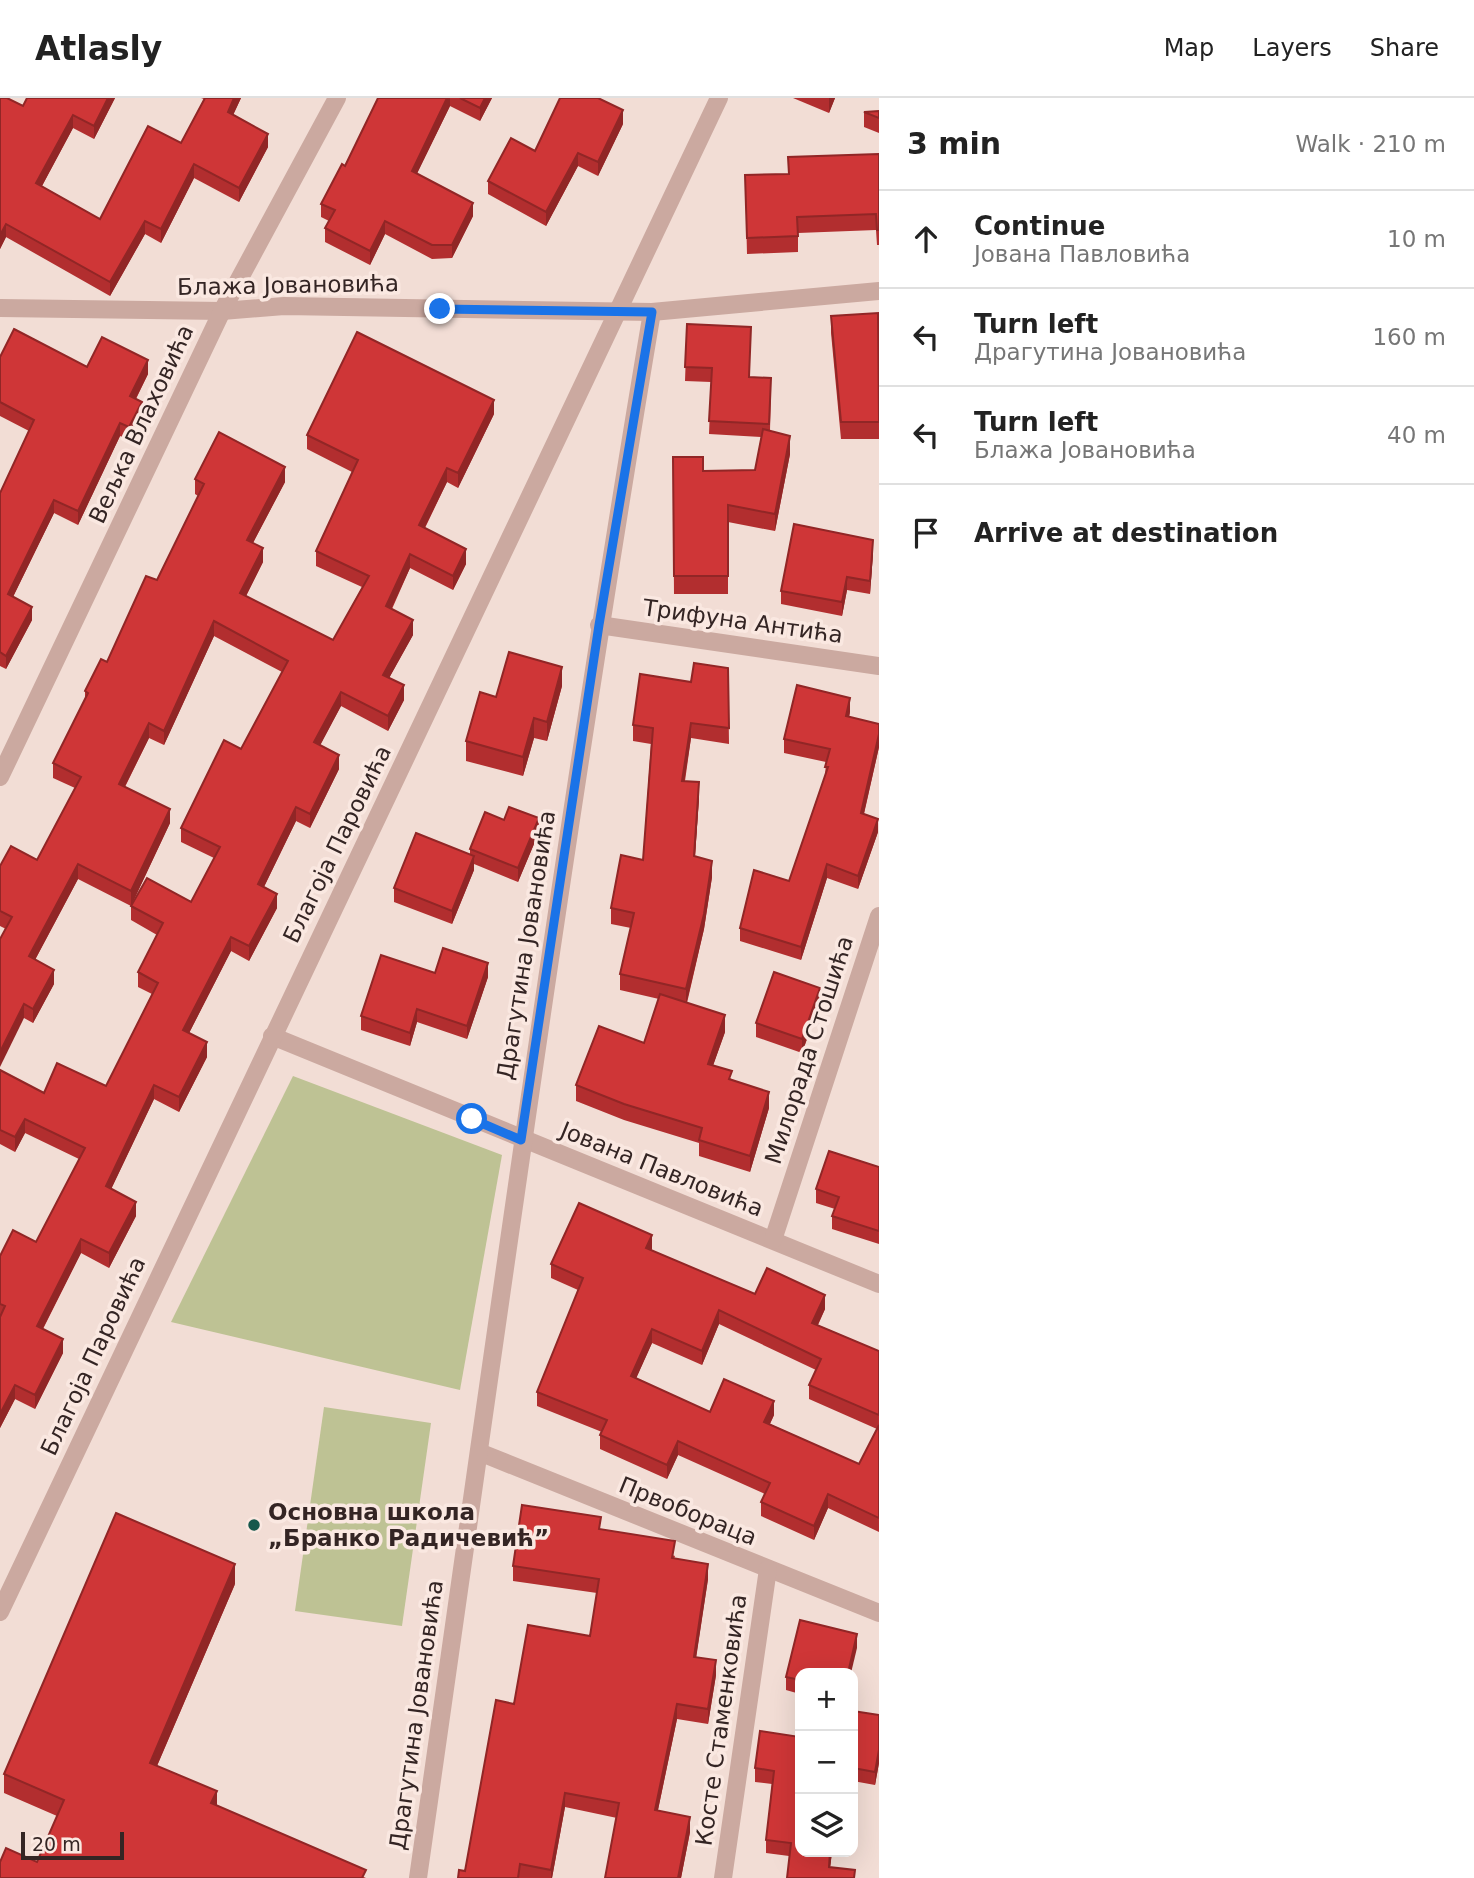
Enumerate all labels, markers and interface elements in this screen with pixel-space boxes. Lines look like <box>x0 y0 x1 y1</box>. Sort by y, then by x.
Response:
text: Atlasly <box>35 29 162 68</box>
text: Map <box>1164 34 1214 62</box>
text: Layers <box>1252 34 1332 62</box>
text: Share <box>1370 34 1439 62</box>
text: 3 min <box>907 126 1001 161</box>
text: Walk · 210 m <box>1295 131 1446 157</box>
text: Continue <box>974 211 1105 241</box>
icon: ahead <box>907 220 945 258</box>
text: 10 m <box>1387 226 1446 252</box>
text: Јована Павловића <box>974 241 1190 267</box>
street label: Блажа Јовановића <box>177 270 399 300</box>
route end <box>424 293 455 324</box>
text: Turn left <box>974 309 1098 339</box>
icon: left <box>907 318 945 356</box>
street label: Вељка Влаховића <box>84 321 198 527</box>
text: 160 m <box>1372 324 1446 350</box>
text: Драгутина Јовановића <box>974 339 1246 365</box>
text: Turn left <box>974 407 1098 437</box>
icon: left <box>907 416 945 454</box>
text: 40 m <box>1387 422 1446 448</box>
text: Блажа Јовановића <box>974 437 1196 463</box>
icon: arrive <box>907 514 945 552</box>
text: Arrive at destination <box>974 518 1278 548</box>
street label: Трифуна Антића <box>640 594 845 648</box>
street label: Благоја Паровића <box>278 741 396 947</box>
street label: Драгутина Јовановића <box>492 808 560 1082</box>
street label: Милорада Стошића <box>760 933 858 1167</box>
route start <box>456 1103 487 1134</box>
street label: Јована Павловића <box>555 1116 767 1222</box>
street label: Благоја Паровића <box>36 1253 150 1459</box>
street label: Првобораца <box>615 1472 761 1550</box>
place label: Основна школа „Бранко Радичевић” <box>268 1499 549 1551</box>
marker: Основна школа „Бранко Радичевић” <box>246 1517 262 1533</box>
street label: Драгутина Јовановића <box>384 1578 448 1852</box>
street label: Косте Стаменковића <box>690 1593 752 1847</box>
map controls <box>795 1668 858 1857</box>
button: + <box>795 1668 858 1731</box>
button: − <box>795 1731 858 1794</box>
button: layers <box>795 1794 858 1857</box>
scale bar <box>21 1829 124 1861</box>
text: 20 m <box>32 1833 81 1855</box>

